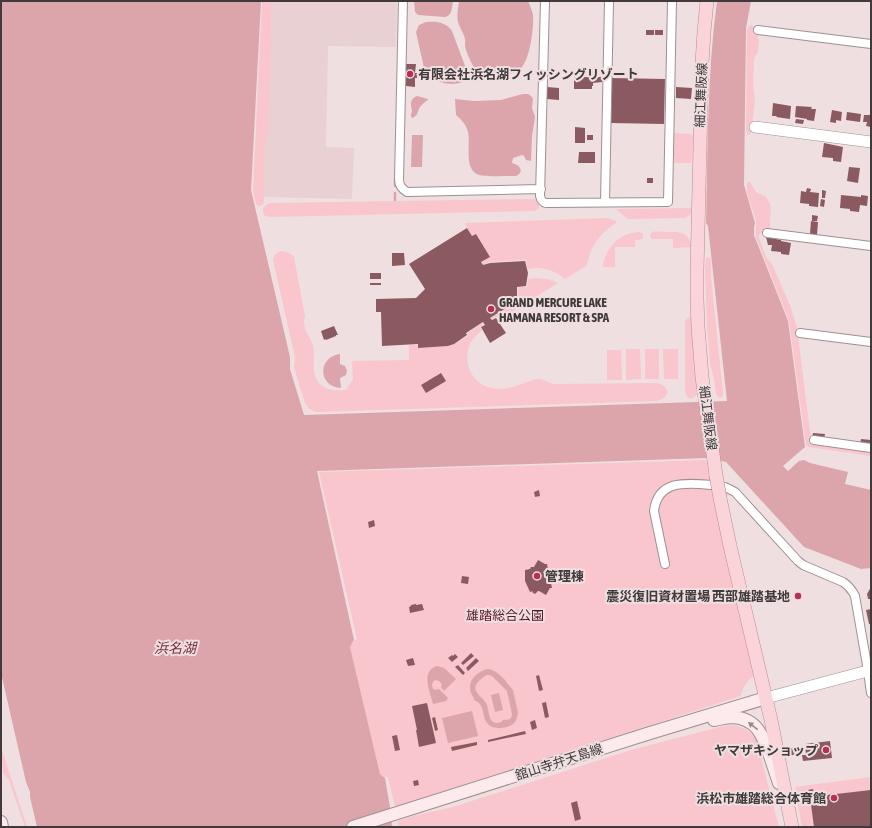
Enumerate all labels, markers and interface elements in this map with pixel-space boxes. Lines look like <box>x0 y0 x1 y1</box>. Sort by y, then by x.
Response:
street label: 細江舞阪線 <box>692 62 710 128</box>
place label: 有限会社浜名湖フィッシングリゾート <box>418 67 639 82</box>
marker: 有限会社浜名湖フィッシングリゾート <box>405 69 415 79</box>
place label: GRAND MERCURE LAKE HAMANA RESORT & SPA <box>499 295 610 325</box>
marker: GRAND MERCURE LAKE HAMANA RESORT & SPA <box>486 304 496 314</box>
street label: 細江舞阪線 <box>697 385 719 451</box>
place label: 管理棟 <box>545 569 584 584</box>
marker: 管理棟 <box>532 571 542 581</box>
place label: 震災復旧資材置場 西部雄踏基地 <box>606 589 790 604</box>
marker: 震災復旧資材置場 西部雄踏基地 <box>793 591 803 601</box>
park label: 雄踏総合公園 <box>466 608 544 623</box>
water label: 浜名湖 <box>154 640 198 656</box>
one-way arrow <box>748 721 758 730</box>
street label: 舘山寺弁天島線 <box>513 741 605 783</box>
place label: ヤマザキショップ <box>714 743 818 758</box>
marker: ヤマザキショップ <box>821 745 831 755</box>
place label: 浜松市雄踏総合体育館 <box>696 791 826 806</box>
marker: 浜松市雄踏総合体育館 <box>829 793 839 803</box>

